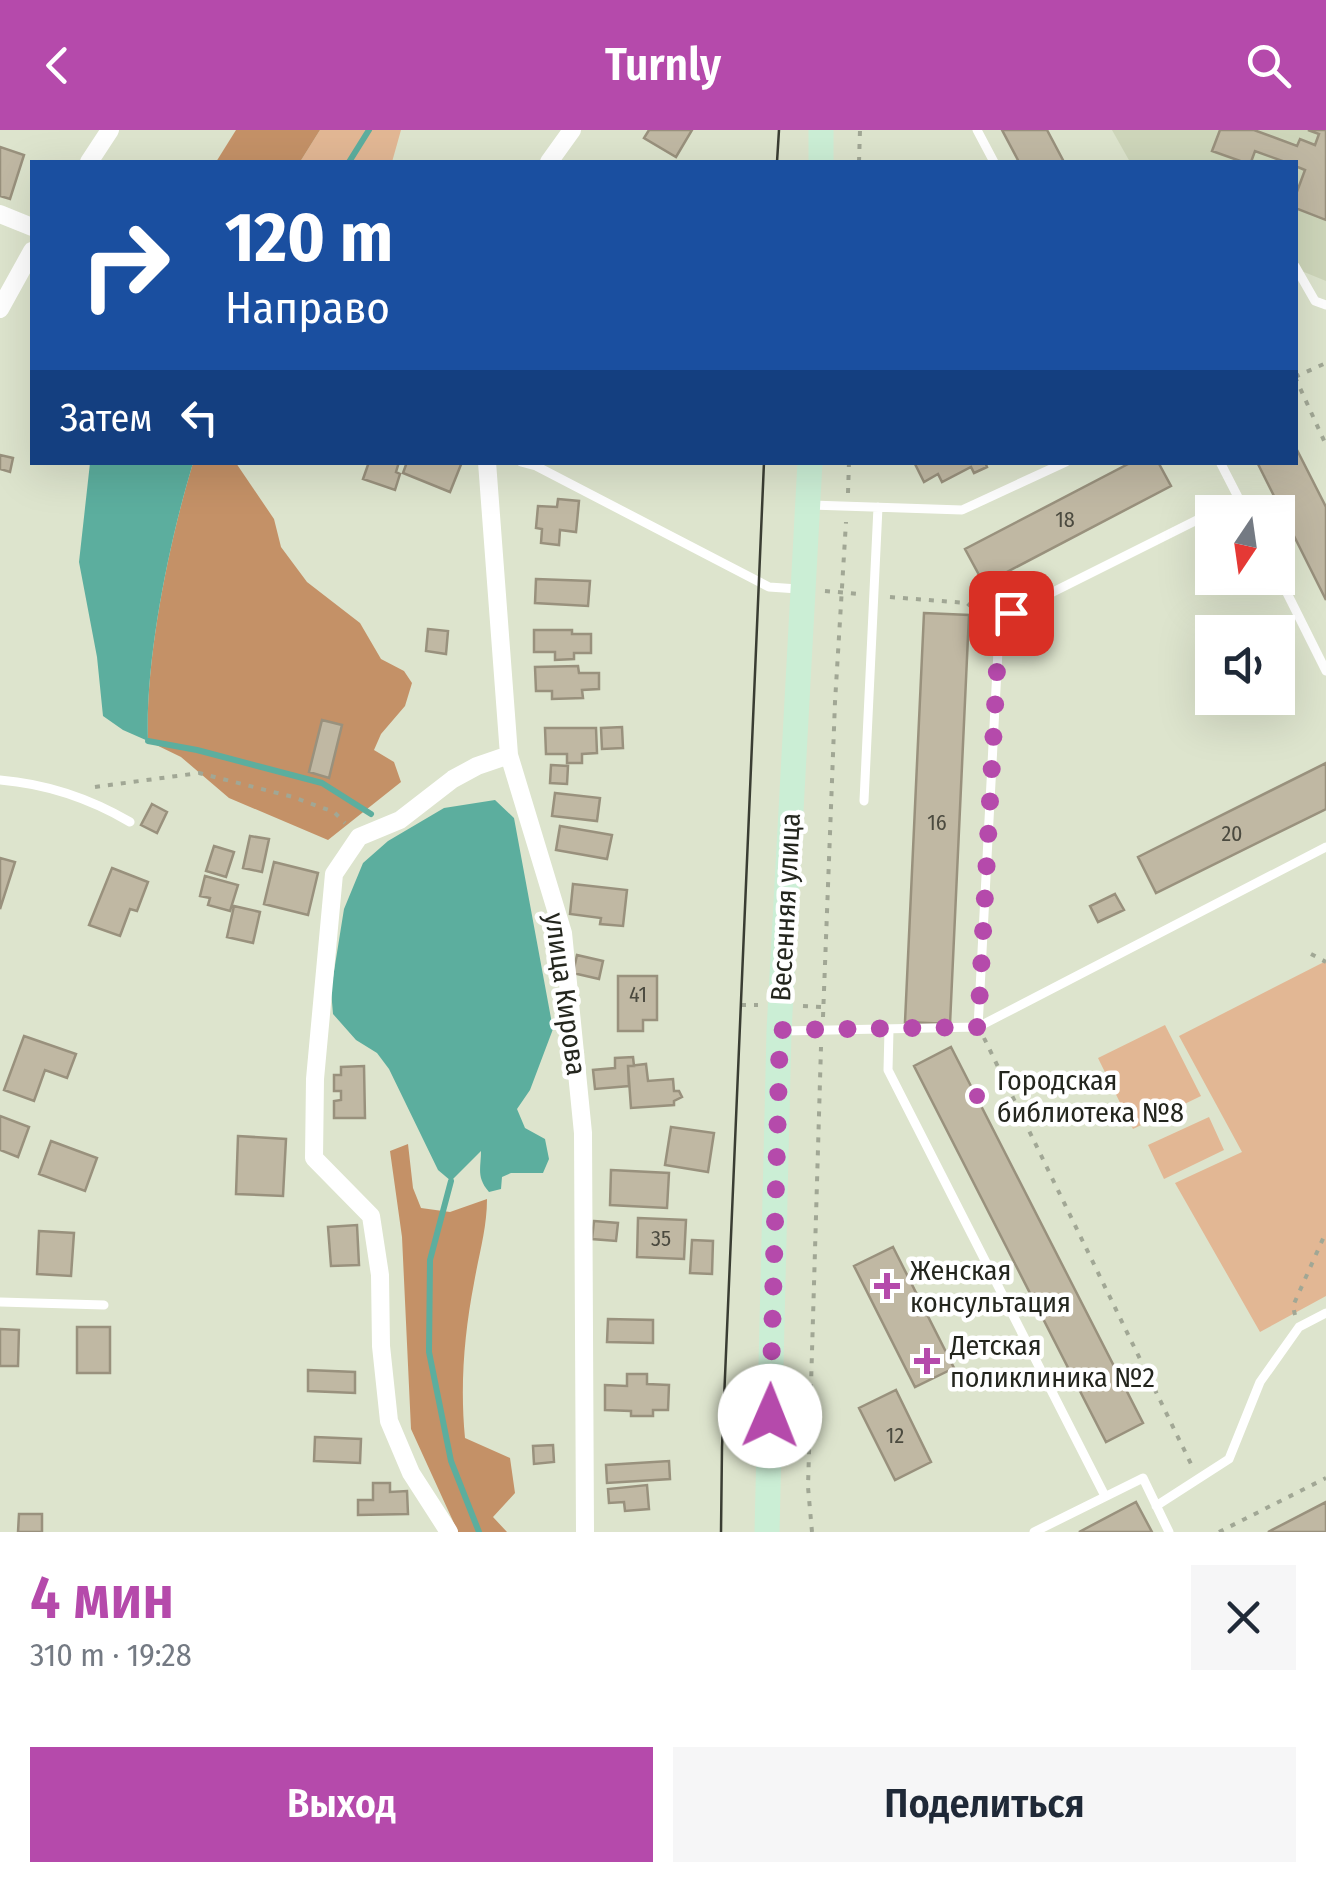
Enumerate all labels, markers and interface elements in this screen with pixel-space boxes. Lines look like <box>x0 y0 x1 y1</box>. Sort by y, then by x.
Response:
icon: back <box>30 38 85 93</box>
text: Turnly <box>605 38 721 92</box>
icon: search <box>1241 38 1296 93</box>
text: 120 m <box>225 196 393 280</box>
icon: right <box>60 200 190 330</box>
text: Направо <box>225 281 390 335</box>
icon: left <box>172 390 227 445</box>
text: Затем <box>60 395 152 441</box>
north arrow <box>1195 495 1295 595</box>
map controls <box>1195 495 1295 715</box>
house number: 18 <box>1055 506 1075 533</box>
pin <box>969 571 1054 656</box>
icon: arrive <box>984 586 1039 641</box>
button: sound <box>1195 615 1295 715</box>
house number: 16 <box>927 809 947 836</box>
street label: Весенняя улица <box>764 812 807 1002</box>
house number: 20 <box>1221 820 1243 847</box>
street label: улица Кирова <box>538 911 593 1077</box>
house number: 41 <box>629 981 647 1008</box>
place label: Городская библиотека №8 <box>997 1064 1184 1129</box>
marker: Городская библиотека №8 <box>966 1085 988 1107</box>
house number: 35 <box>651 1225 671 1252</box>
place label: Женская консультация <box>910 1254 1071 1319</box>
marker: Женская консультация <box>874 1273 900 1299</box>
place label: Детская поликлиника №2 <box>949 1329 1155 1394</box>
marker: Детская поликлиника №2 <box>914 1348 940 1374</box>
position arrow <box>718 1364 822 1468</box>
house number: 12 <box>886 1422 904 1449</box>
text: 4 мин <box>30 1562 174 1634</box>
button: close <box>1191 1565 1296 1670</box>
text: 310 m · 19:28 <box>30 1636 192 1674</box>
button: Выход <box>30 1747 653 1862</box>
button: Поделиться <box>673 1747 1296 1862</box>

